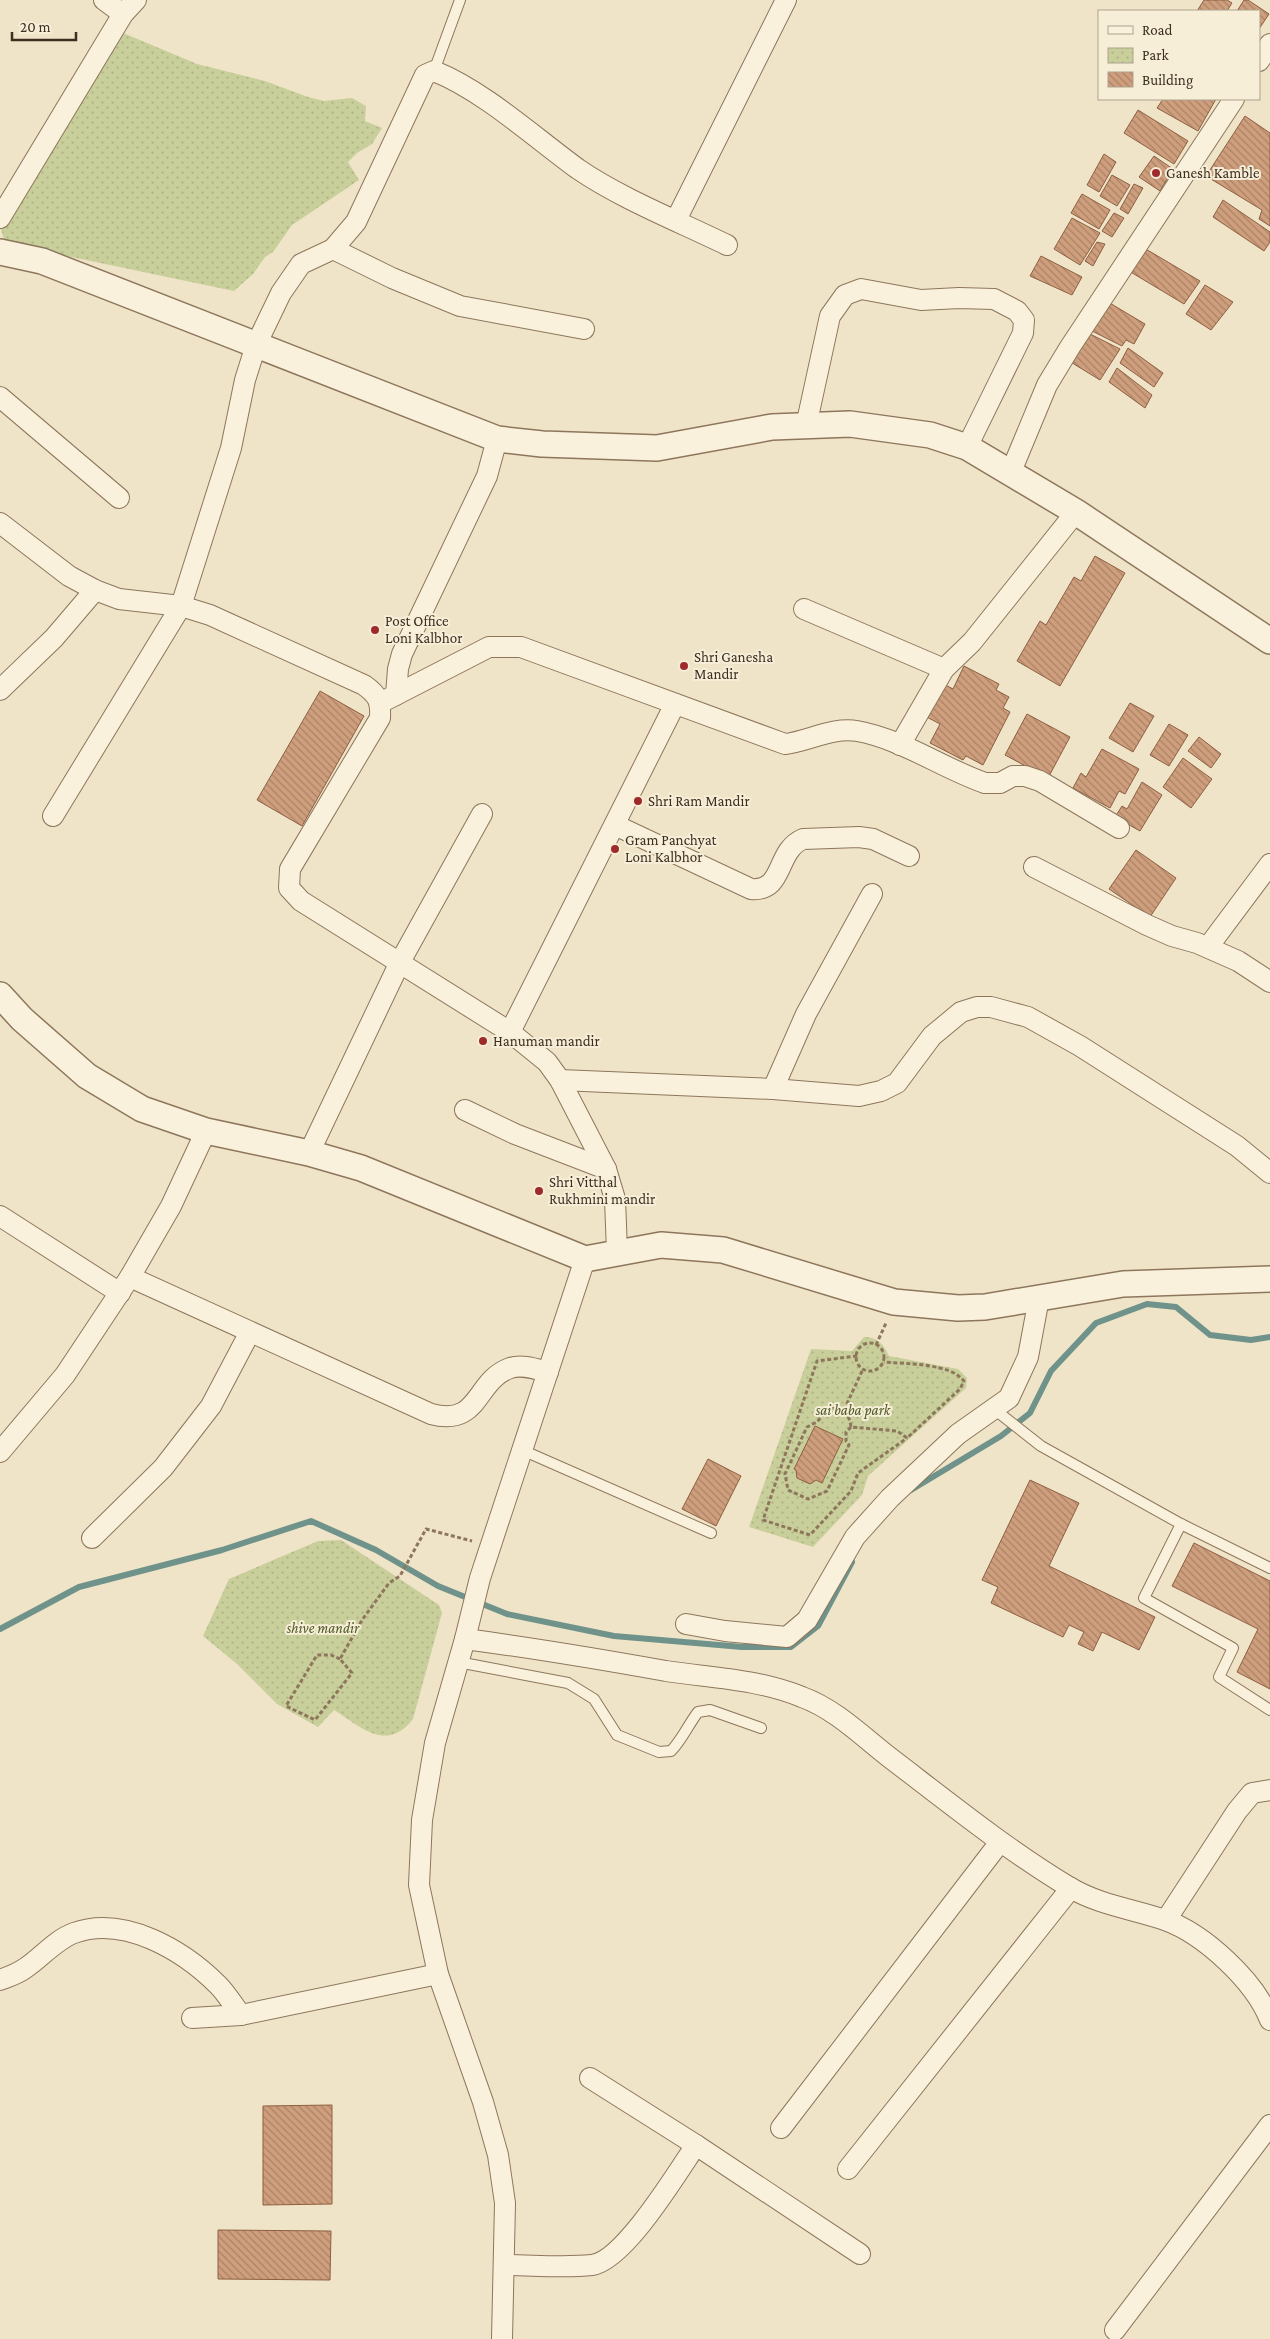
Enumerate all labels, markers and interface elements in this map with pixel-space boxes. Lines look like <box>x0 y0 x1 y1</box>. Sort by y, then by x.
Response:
scale bar <box>12 10 76 42</box>
legend <box>1098 10 1260 100</box>
text: 20 m <box>20 19 51 35</box>
text: Road <box>1142 22 1173 38</box>
text: Park <box>1142 47 1169 63</box>
text: Building <box>1142 72 1193 89</box>
place label: Ganesh Kamble <box>1166 165 1260 181</box>
marker: Ganesh Kamble <box>1150 167 1162 179</box>
place label: Post Office Loni Kalbhor <box>385 613 463 646</box>
marker: Post Office Loni Kalbhor <box>369 624 381 636</box>
place label: Shri Ganesha Mandir <box>694 649 773 682</box>
marker: Shri Ganesha Mandir <box>678 660 690 672</box>
place label: Shri Ram Mandir <box>648 793 750 809</box>
marker: Shri Ram Mandir <box>632 795 644 807</box>
place label: Gram Panchyat Loni Kalbhor <box>625 832 718 865</box>
marker: Gram Panchyat Loni Kalbhor <box>609 843 621 855</box>
place label: Hanuman mandir <box>493 1033 601 1049</box>
marker: Hanuman mandir <box>477 1035 489 1047</box>
place label: Shri Vitthal Rukhmini mandir <box>549 1174 656 1207</box>
marker: Shri Vitthal Rukhmini mandir <box>533 1185 545 1197</box>
park label: sai baba park <box>815 1402 892 1419</box>
park label: shive mandir <box>286 1620 360 1636</box>

